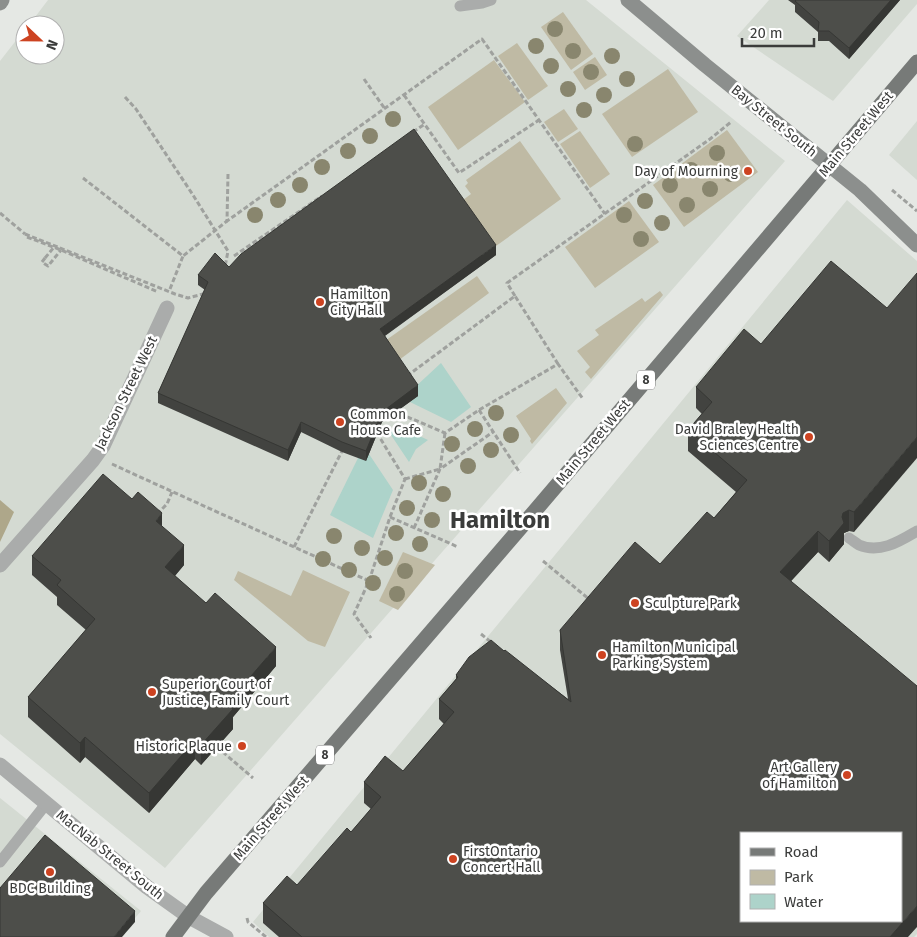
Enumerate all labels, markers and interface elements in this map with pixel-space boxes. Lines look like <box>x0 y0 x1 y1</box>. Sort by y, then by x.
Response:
north arrow <box>15 15 65 65</box>
scale bar <box>742 15 814 47</box>
text: 20 m <box>750 24 783 42</box>
text: N <box>42 37 61 52</box>
street label: Bay Street South <box>728 81 820 161</box>
street label: Main Street West <box>815 87 897 180</box>
place label: Day of Mourning <box>634 163 739 180</box>
marker: Day of Mourning <box>742 165 754 177</box>
place label: Hamilton City Hall <box>330 286 388 319</box>
marker: Hamilton City Hall <box>314 296 326 308</box>
street label: Jackson Street West <box>91 332 161 453</box>
road number: 8 <box>637 370 655 390</box>
street label: Main Street West <box>552 395 634 488</box>
place label: Common House Cafe <box>350 406 421 439</box>
marker: Common House Cafe <box>334 416 346 428</box>
place label: David Braley Health Sciences Centre <box>675 421 799 454</box>
marker: David Braley Health Sciences Centre <box>803 431 815 443</box>
district label: Hamilton <box>450 506 550 534</box>
place label: Sculpture Park <box>645 595 738 612</box>
marker: Sculpture Park <box>629 597 641 609</box>
place label: Hamilton Municipal Parking System <box>612 639 736 672</box>
marker: Hamilton Municipal Parking System <box>596 649 608 661</box>
place label: Superior Court of Justice, Family Court <box>162 676 290 709</box>
marker: Superior Court of Justice, Family Court <box>146 686 158 698</box>
place label: Historic Plaque <box>135 738 232 755</box>
marker: Historic Plaque <box>236 740 248 752</box>
road number: 8 <box>316 746 334 764</box>
place label: Art Gallery of Hamilton <box>762 759 837 792</box>
marker: Art Gallery of Hamilton <box>841 769 853 781</box>
street label: Main Street West <box>230 771 313 864</box>
street label: MacNab Street South <box>53 806 167 904</box>
legend <box>740 832 902 922</box>
place label: FirstOntario Concert Hall <box>463 843 540 876</box>
text: Road <box>784 843 819 861</box>
marker: FirstOntario Concert Hall <box>447 853 459 865</box>
marker: BDC Building <box>44 866 56 878</box>
text: Park <box>784 868 814 886</box>
place label: BDC Building <box>9 880 91 897</box>
text: Water <box>784 893 823 911</box>

